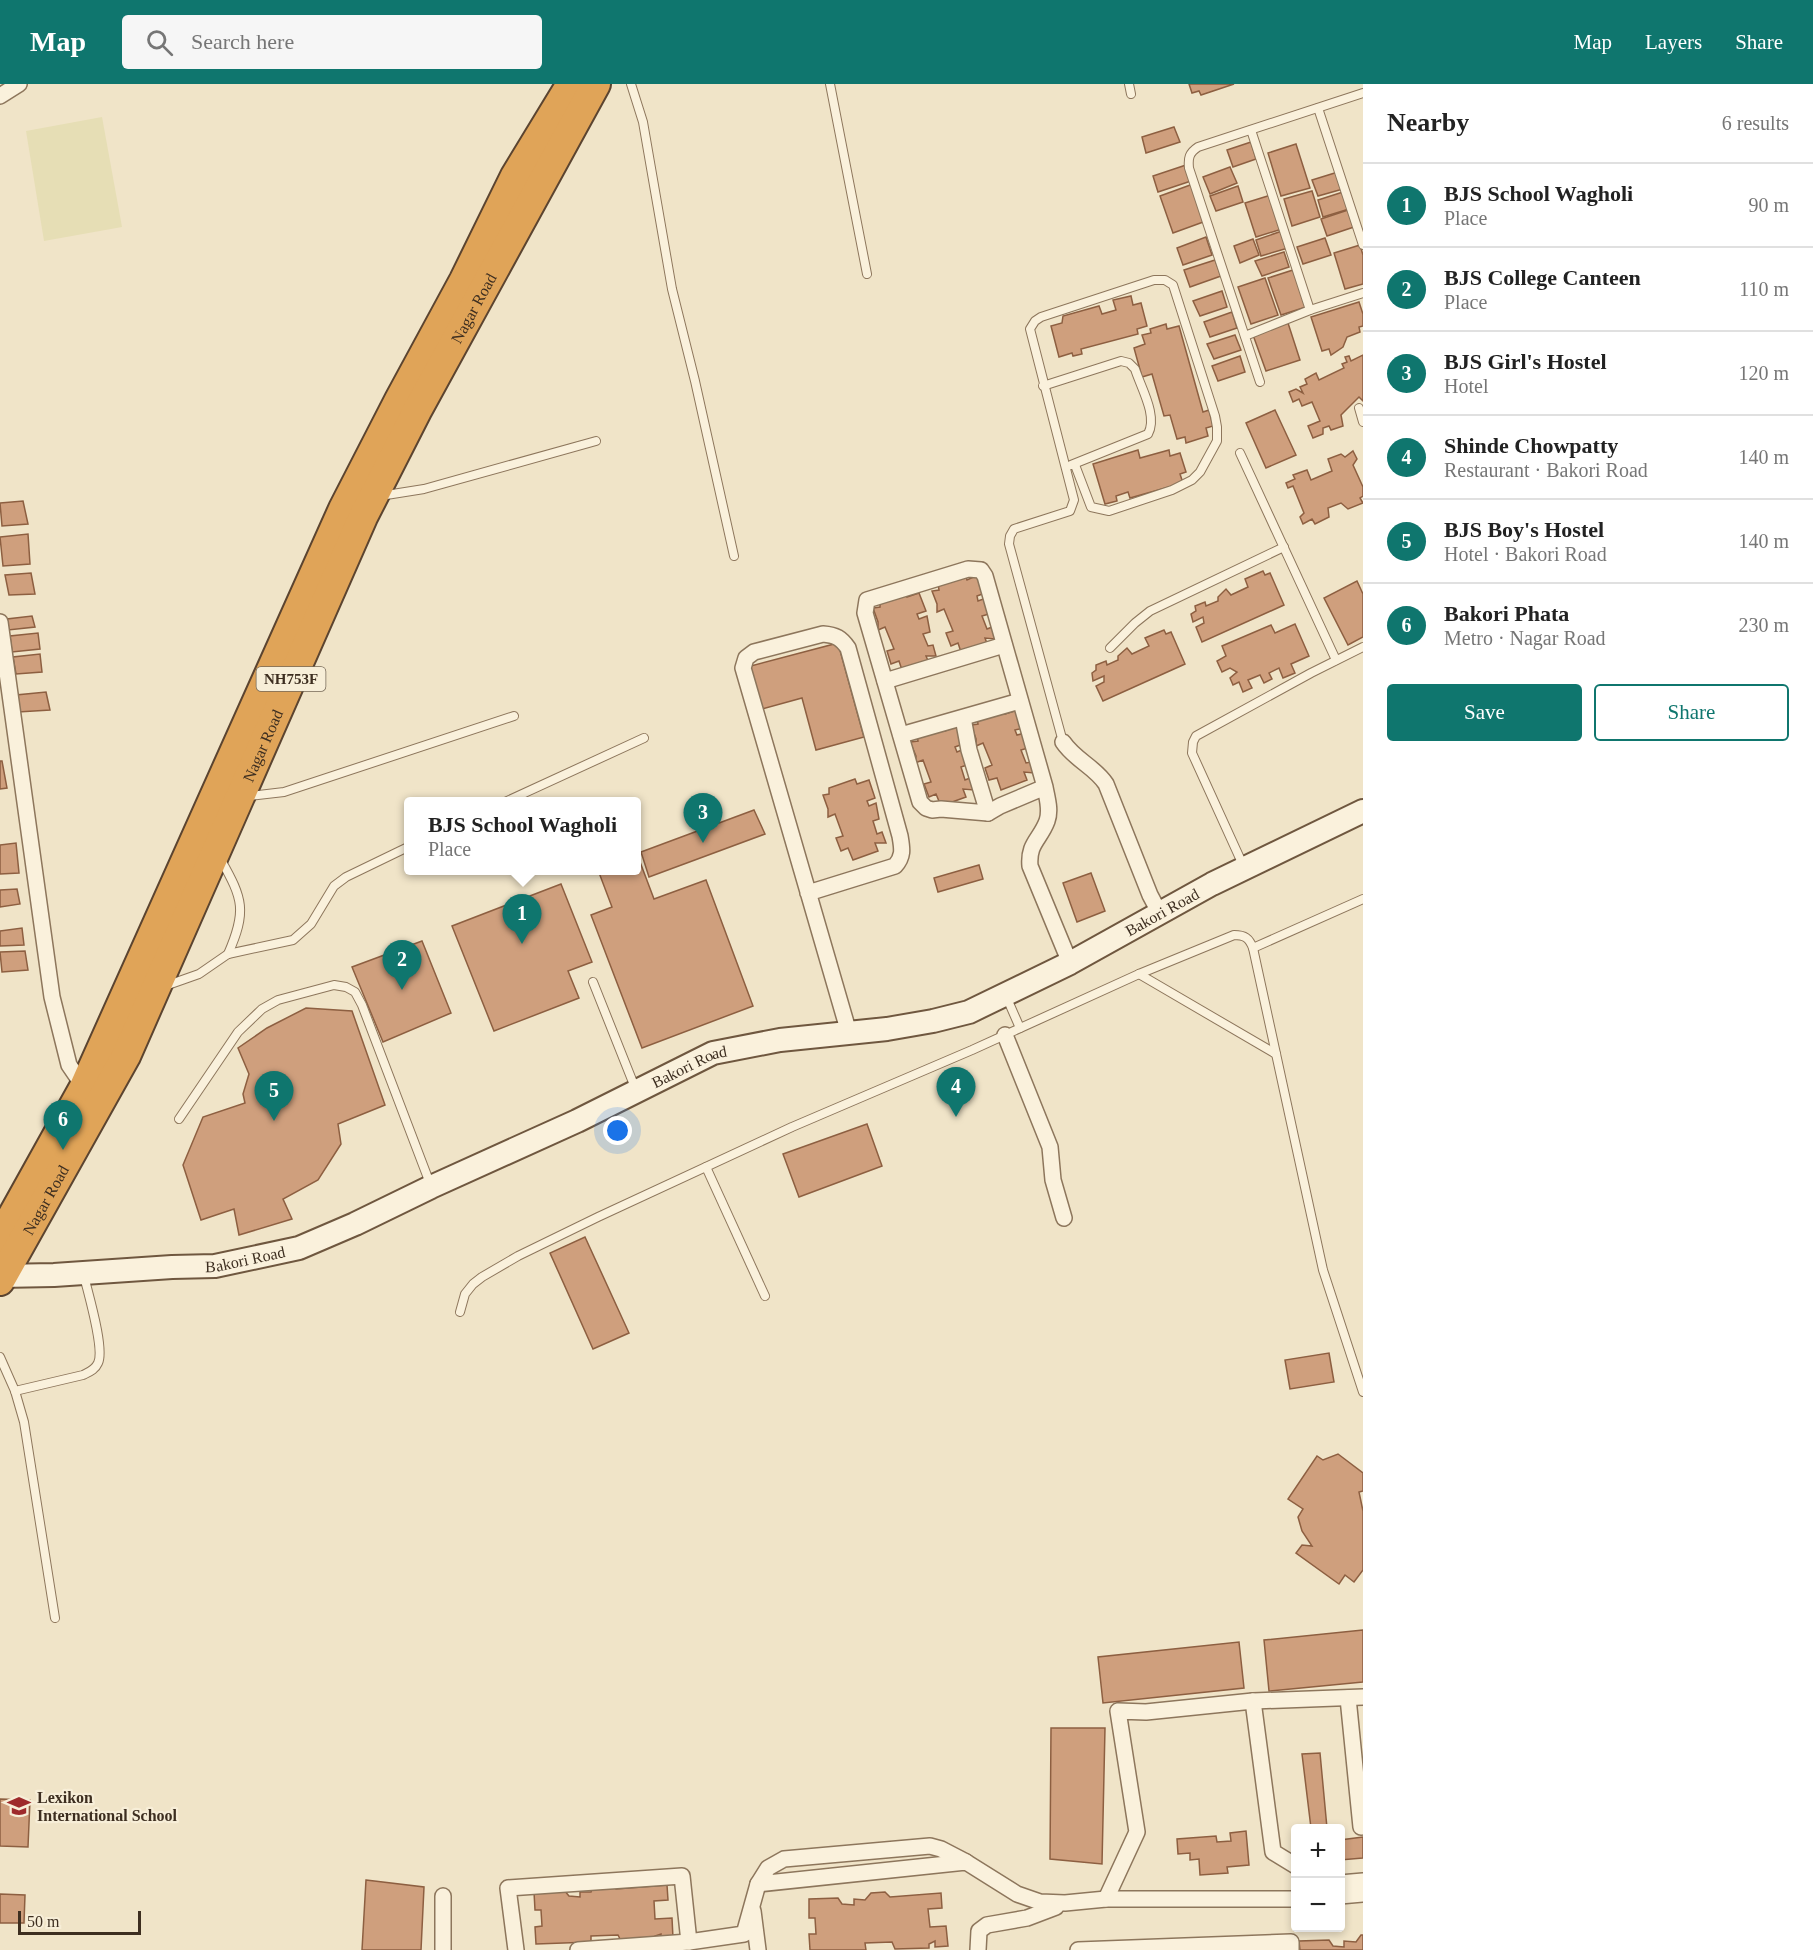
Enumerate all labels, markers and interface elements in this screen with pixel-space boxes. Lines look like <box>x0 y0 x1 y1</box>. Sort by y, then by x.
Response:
search box <box>122 15 542 69</box>
text: Map <box>30 26 86 57</box>
icon: search <box>143 26 176 59</box>
text: Search here <box>191 29 294 54</box>
text: Map <box>1574 30 1612 54</box>
text: Layers <box>1645 30 1702 54</box>
text: Share <box>1735 30 1783 54</box>
text: Nearby <box>1387 108 1469 137</box>
text: 6 results <box>1722 112 1789 134</box>
text: BJS School Wagholi <box>1444 181 1633 206</box>
text: 1 <box>1402 194 1412 216</box>
text: 90 m <box>1748 194 1789 216</box>
text: Place <box>1444 207 1487 229</box>
text: BJS College Canteen <box>1444 265 1641 290</box>
street label: Nagar Road <box>448 270 500 346</box>
text: 2 <box>1402 278 1412 300</box>
text: 110 m <box>1739 278 1789 300</box>
text: Place <box>1444 291 1487 313</box>
text: BJS Girl's Hostel <box>1444 349 1607 374</box>
text: 3 <box>1402 362 1412 384</box>
text: 120 m <box>1738 362 1789 384</box>
text: Hotel <box>1444 375 1488 397</box>
text: Shinde Chowpatty <box>1444 433 1618 458</box>
text: 4 <box>1402 446 1412 468</box>
text: 140 m <box>1738 446 1789 468</box>
text: Restaurant · Bakori Road <box>1444 459 1648 481</box>
text: BJS Boy's Hostel <box>1444 517 1604 542</box>
text: 5 <box>1402 530 1412 552</box>
text: 140 m <box>1738 530 1789 552</box>
text: Hotel · Bakori Road <box>1444 543 1607 565</box>
text: Bakori Phata <box>1444 601 1569 626</box>
text: 6 <box>1402 614 1412 636</box>
text: 230 m <box>1738 614 1789 636</box>
text: Metro · Nagar Road <box>1444 627 1606 649</box>
road number: NH753F <box>256 667 326 691</box>
button: Save <box>1387 684 1582 741</box>
button: Share <box>1594 684 1789 741</box>
street label: Nagar Road <box>240 707 286 784</box>
pin: 3 <box>684 794 722 843</box>
popup <box>404 797 641 875</box>
text: BJS School Wagholi <box>428 812 617 837</box>
text: Place <box>428 838 471 860</box>
street label: Bakori Road <box>1122 885 1202 939</box>
pin: 1 <box>502 894 542 944</box>
pin: 2 <box>382 940 422 990</box>
street label: Bakori Road <box>649 1043 728 1091</box>
pin: 4 <box>936 1068 976 1117</box>
pin: 5 <box>254 1072 294 1121</box>
pin: 6 <box>44 1100 82 1150</box>
your location <box>603 1116 632 1145</box>
street label: Nagar Road <box>20 1162 72 1238</box>
street label: Bakori Road <box>205 1243 287 1275</box>
place label: Lexikon International School <box>37 1789 178 1824</box>
school or university icon: Lexikon International School <box>6 1793 32 1819</box>
map controls <box>1291 1824 1345 1932</box>
button: + <box>1291 1824 1345 1878</box>
button: − <box>1291 1878 1345 1932</box>
scale bar <box>18 1908 141 1936</box>
text: 50 m <box>27 1913 59 1930</box>

